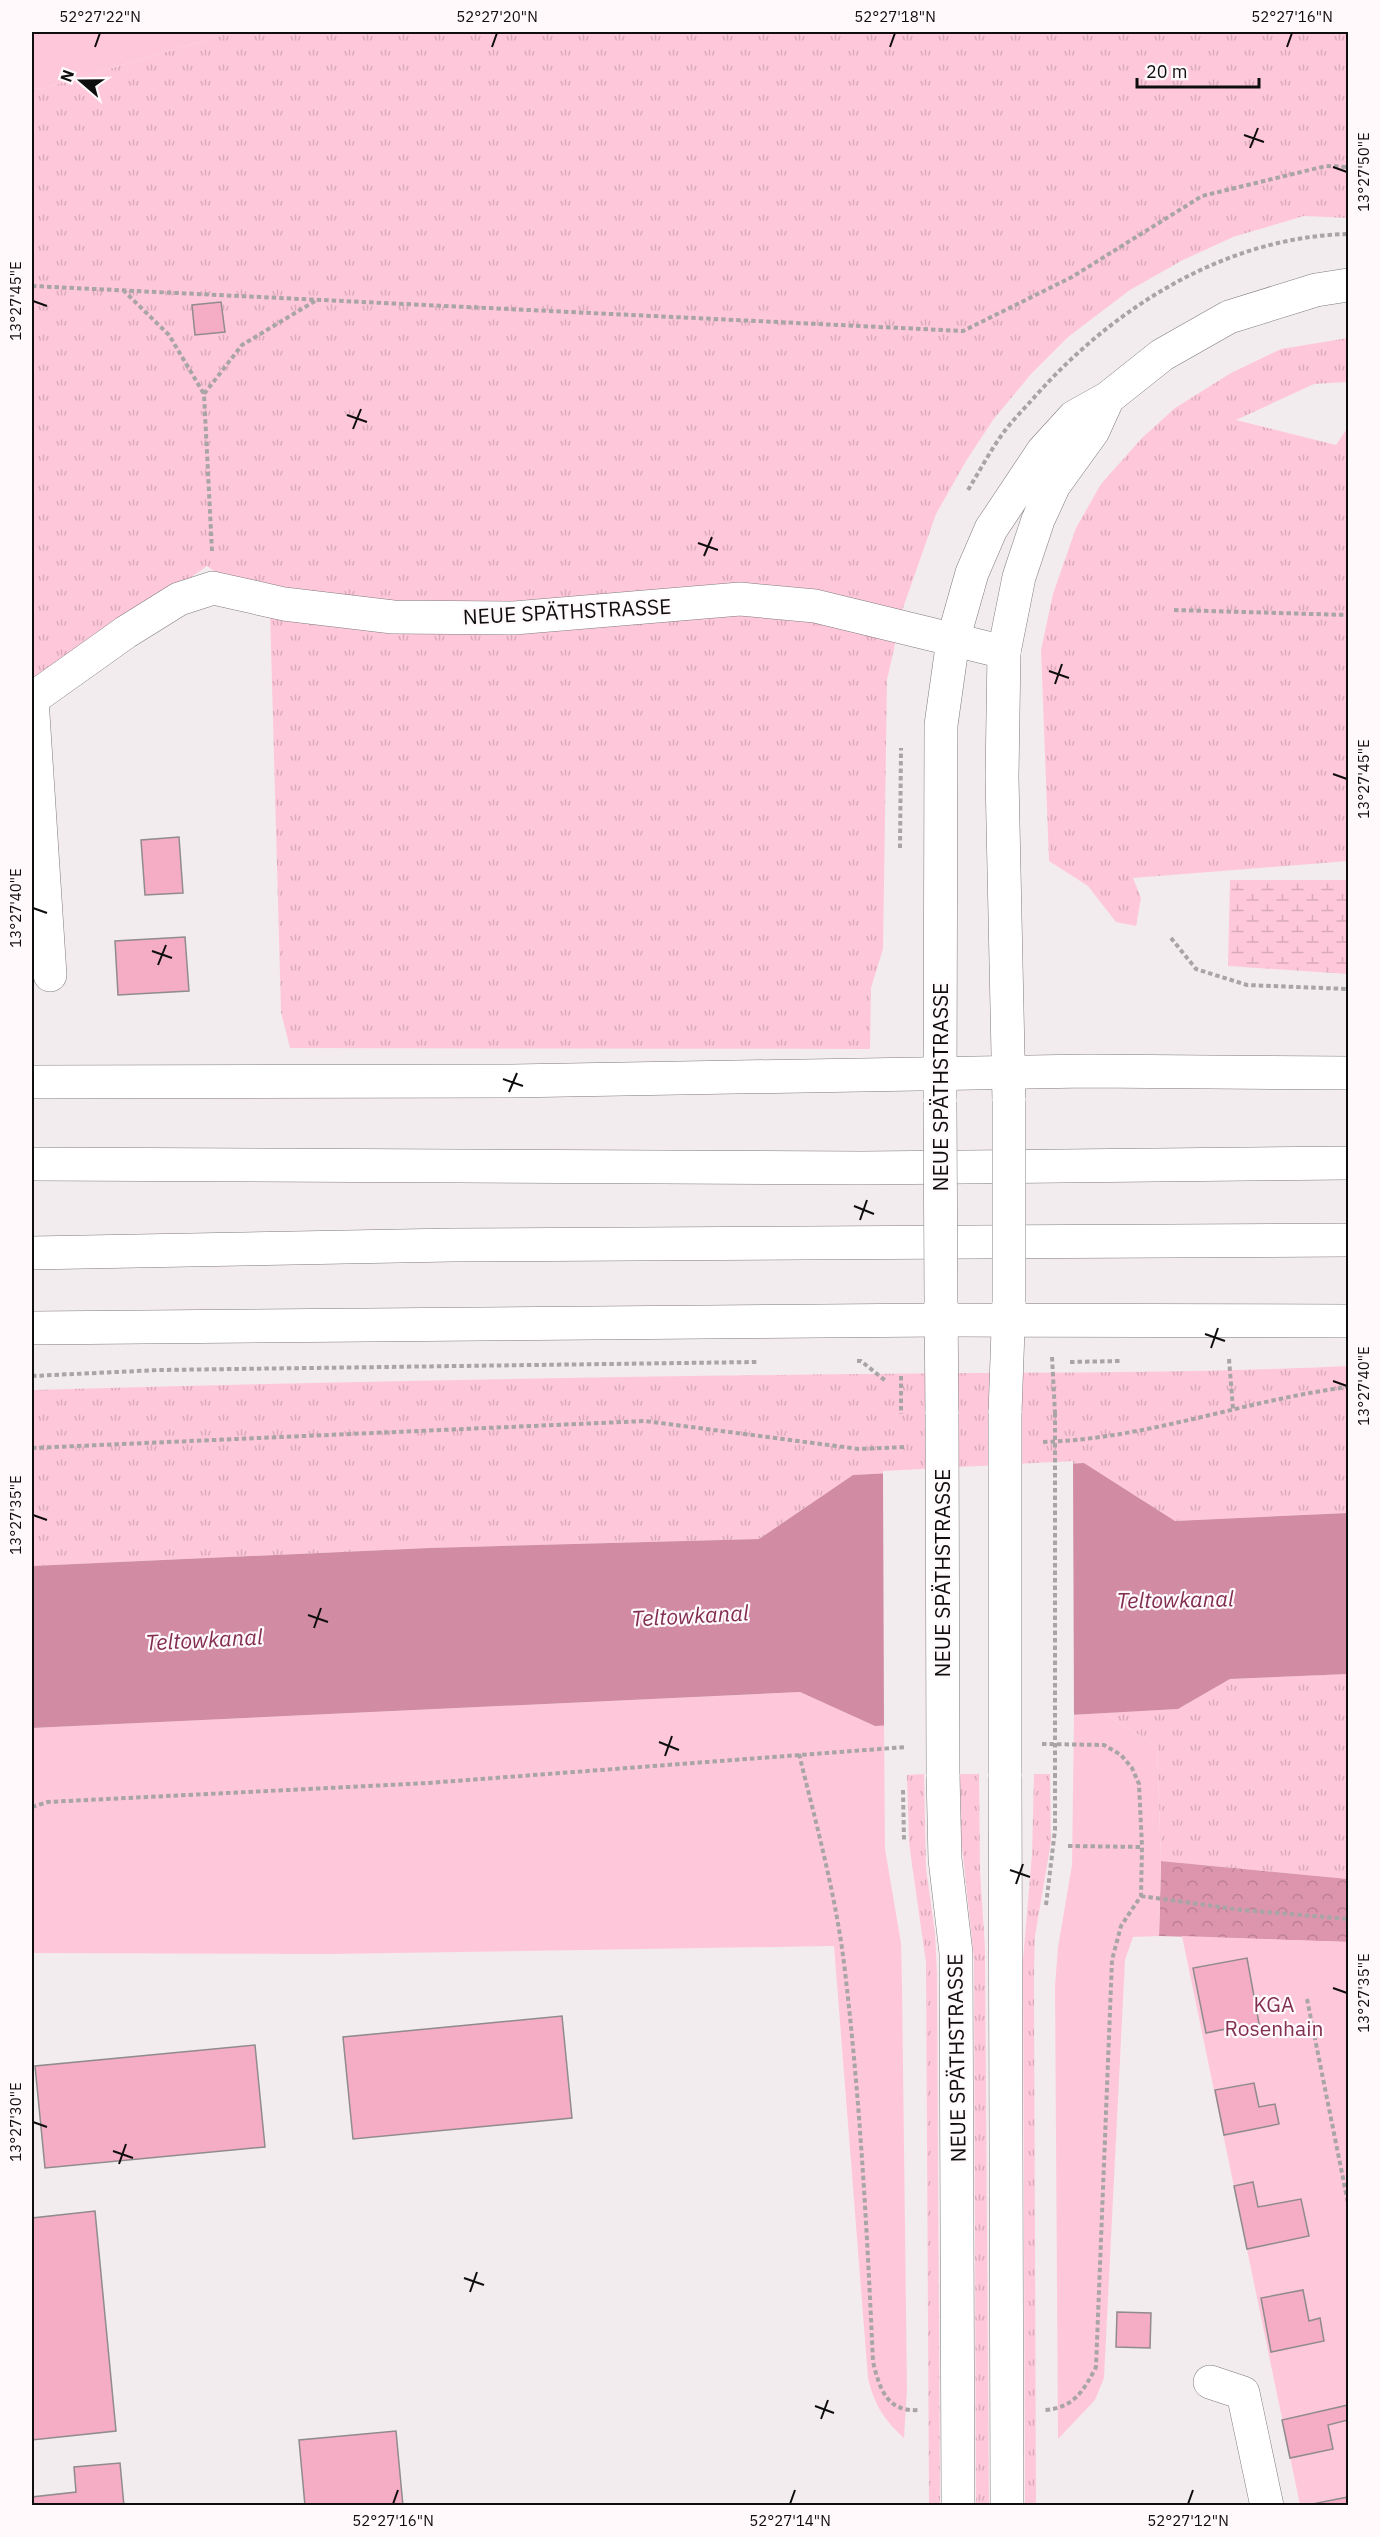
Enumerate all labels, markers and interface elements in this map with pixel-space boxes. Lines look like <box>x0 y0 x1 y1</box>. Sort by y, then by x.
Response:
text: 52°27'22"N <box>59 7 141 26</box>
text: 52°27'20"N <box>456 7 538 26</box>
text: 52°27'18"N <box>854 7 936 26</box>
text: 52°27'16"N <box>1251 7 1333 26</box>
north arrow <box>51 51 111 111</box>
scale bar <box>1137 51 1258 89</box>
text: 20 m <box>1146 60 1188 83</box>
text: N <box>56 67 78 85</box>
text: 13°27'50"E <box>1354 132 1373 212</box>
text: 13°27'45"E <box>6 261 25 341</box>
street label: NEUE SPÄTHSTRASSE <box>462 592 672 630</box>
text: 13°27'45"E <box>1354 739 1373 819</box>
text: 13°27'40"E <box>6 868 25 948</box>
street label: NEUE SPÄTHSTRASSE <box>926 983 954 1191</box>
text: 13°27'40"E <box>1354 1346 1373 1426</box>
street label: NEUE SPÄTHSTRASSE <box>928 1469 956 1677</box>
text: 13°27'35"E <box>6 1475 25 1555</box>
water label: Teltowkanal <box>1116 1583 1234 1615</box>
water label: Teltowkanal <box>631 1597 750 1633</box>
water label: Teltowkanal <box>145 1621 264 1657</box>
street label: NEUE SPÄTHSTRASSE <box>940 1953 972 2163</box>
text: 13°27'35"E <box>1354 1953 1373 2033</box>
park label: KGA Rosenhain <box>1225 1990 1323 2042</box>
text: 13°27'30"E <box>6 2082 25 2162</box>
text: 52°27'16"N <box>352 2511 434 2530</box>
text: 52°27'14"N <box>749 2511 831 2530</box>
text: 52°27'12"N <box>1147 2511 1229 2530</box>

